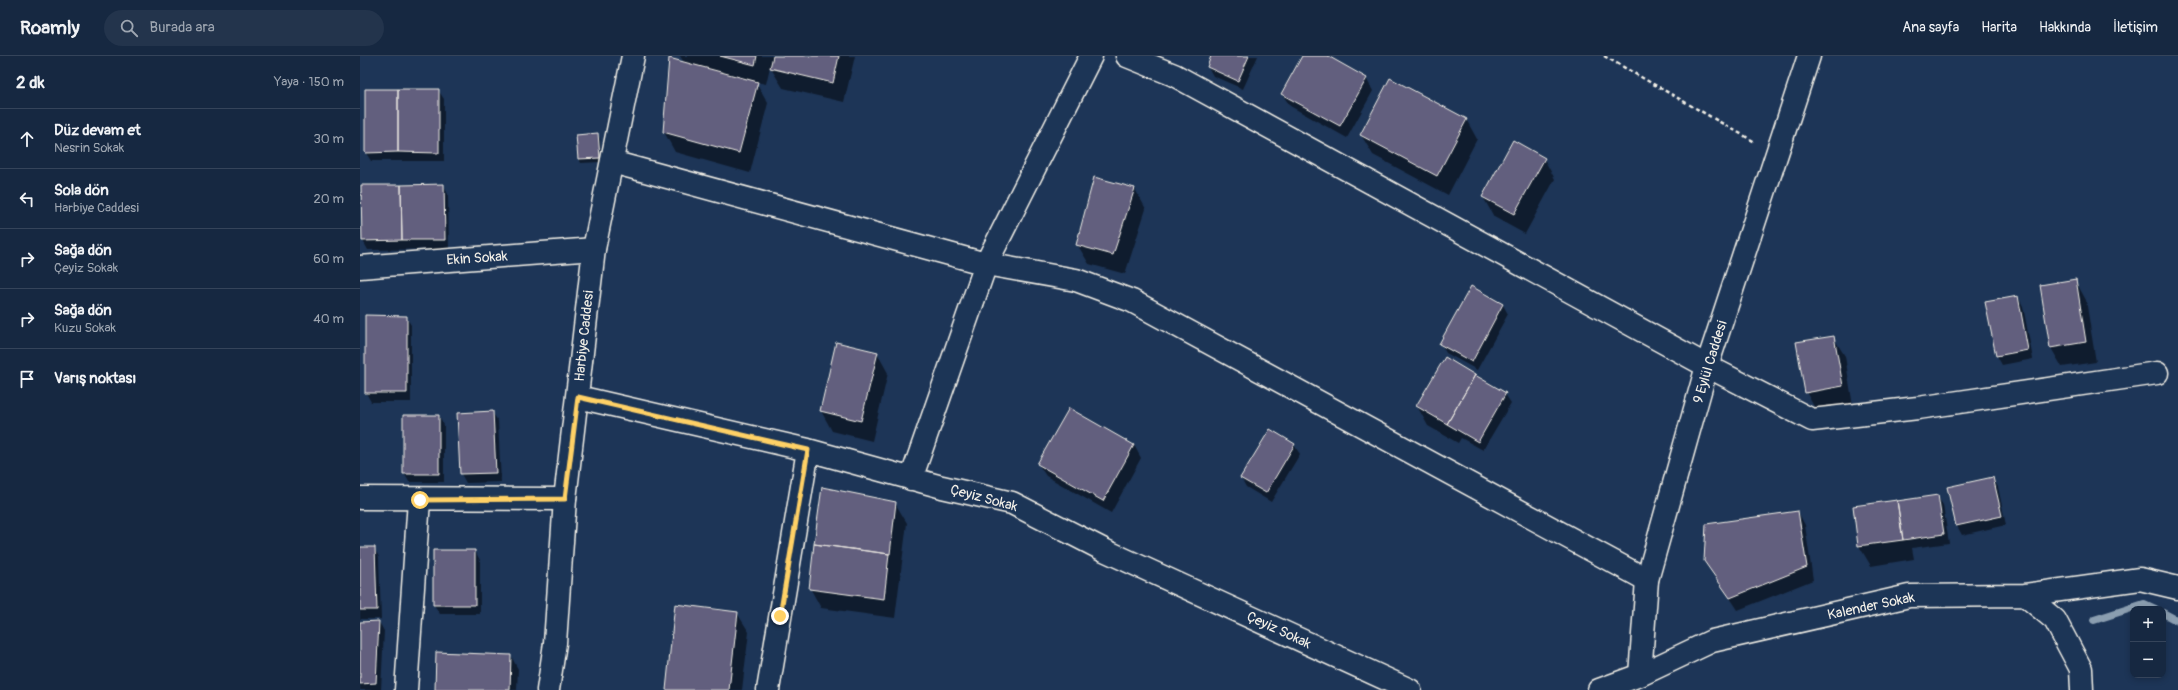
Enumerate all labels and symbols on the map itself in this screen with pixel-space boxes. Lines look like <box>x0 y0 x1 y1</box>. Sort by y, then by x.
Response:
street label: Ekin Sokak <box>446 247 508 269</box>
street label: Harbiye Caddesi <box>571 290 597 382</box>
street label: 9 Eylül Caddesi <box>1689 318 1731 406</box>
street label: Çeyiz Sokak <box>948 481 1020 515</box>
route start <box>411 491 429 509</box>
street label: Kalender Sokak <box>1826 588 1916 624</box>
route end <box>771 607 789 625</box>
street label: Çeyiz Sokak <box>1244 608 1314 652</box>

